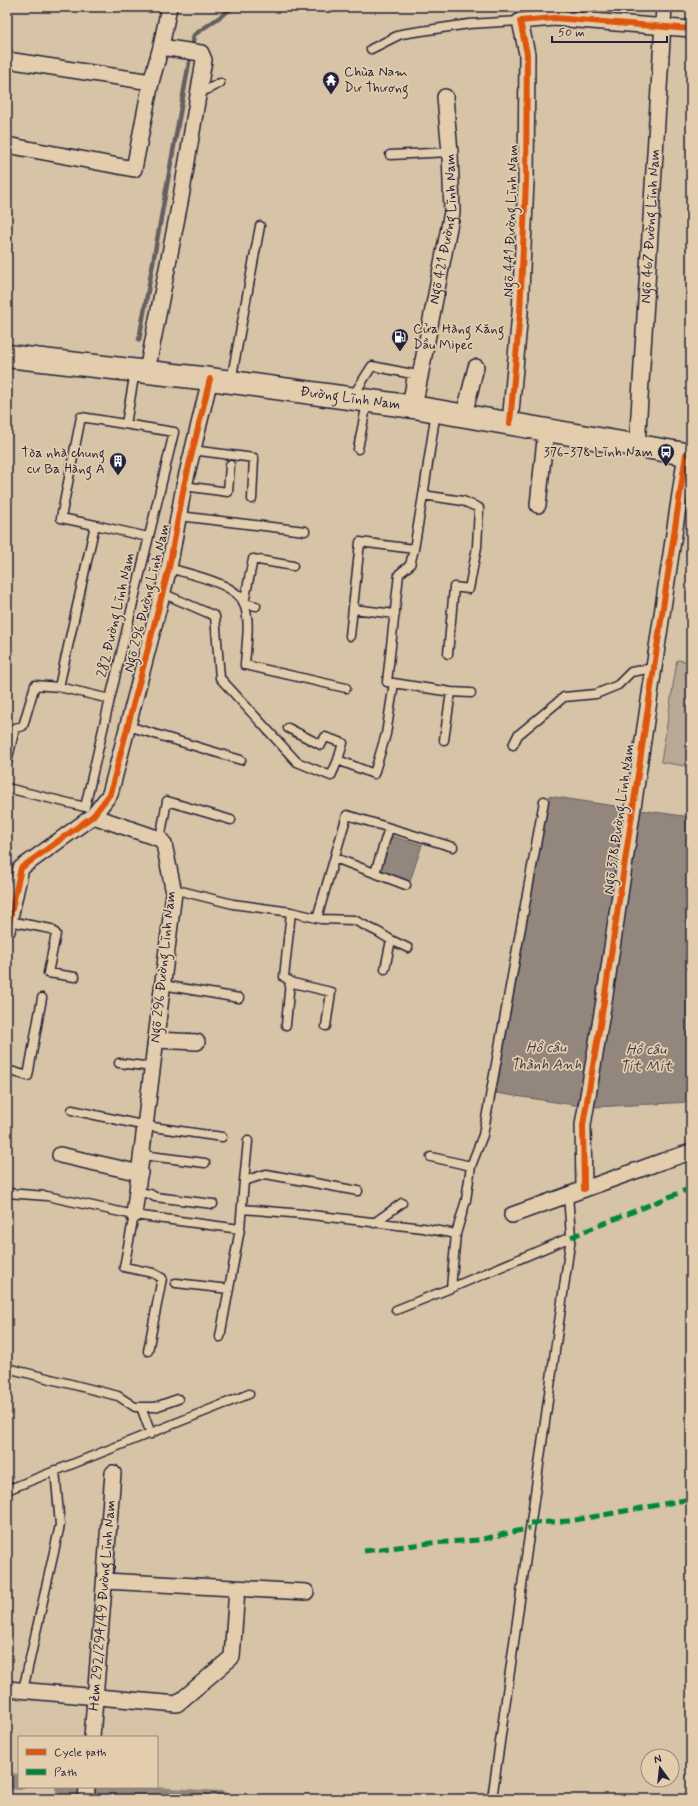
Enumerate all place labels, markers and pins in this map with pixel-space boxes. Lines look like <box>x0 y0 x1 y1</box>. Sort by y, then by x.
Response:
place label: Chùa Nam Dư Thượng <box>344 63 409 99</box>
temple icon: Chùa Nam Dư Thượng <box>321 70 341 95</box>
place label: Cửa Hàng Xăng Dầu Mipec <box>413 320 504 354</box>
fuel station icon: Cửa Hàng Xăng Dầu Mipec <box>390 327 410 352</box>
bus stop icon: 376-378 Lĩnh Nam <box>656 442 676 467</box>
place label: 376-378 Lĩnh Nam <box>543 443 653 461</box>
place label: Tòa nhà chung cư Ba Hàng A <box>21 444 105 480</box>
building icon: Tòa nhà chung cư Ba Hàng A <box>108 451 128 476</box>

